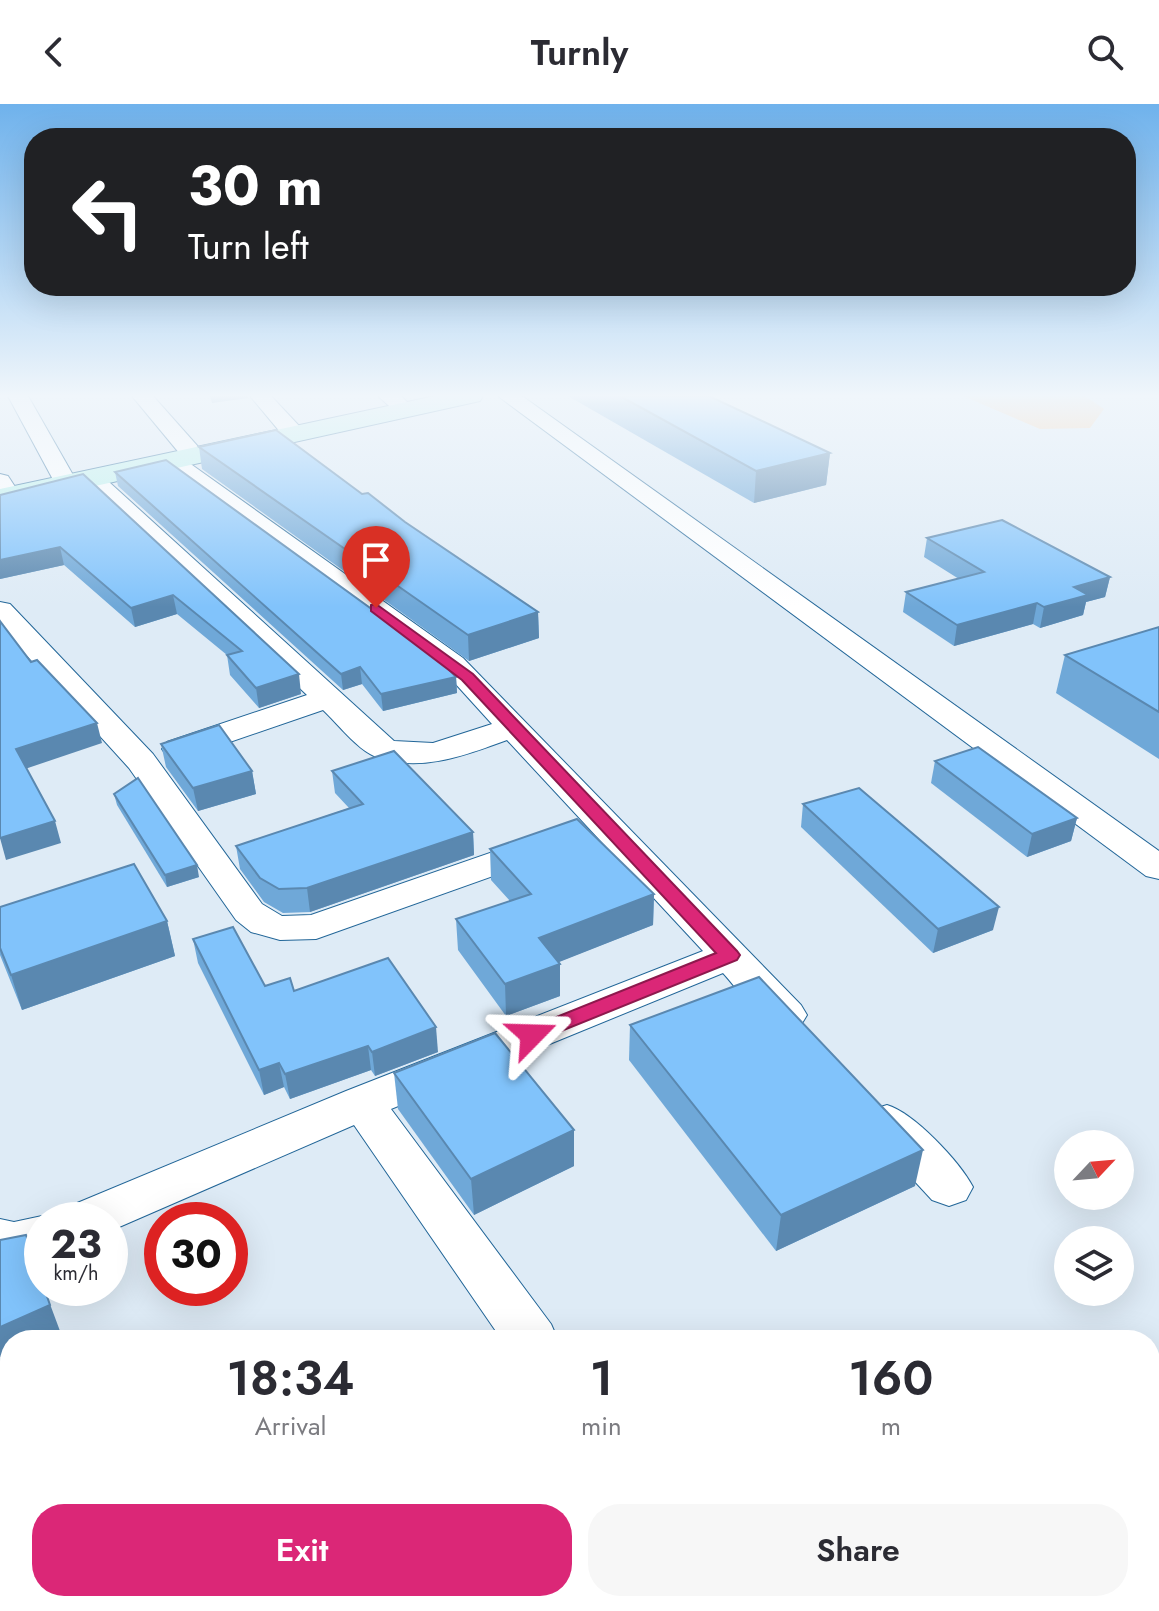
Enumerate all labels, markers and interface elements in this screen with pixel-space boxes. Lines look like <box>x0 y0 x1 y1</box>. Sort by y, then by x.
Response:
text: Turnly <box>531 26 628 78</box>
icon: back <box>32 30 76 74</box>
icon: search <box>1083 30 1127 74</box>
text: 30 m <box>188 145 323 226</box>
icon: left <box>56 160 160 264</box>
text: Turn left <box>188 220 309 272</box>
pin <box>342 526 410 608</box>
icon: arrive <box>354 538 398 582</box>
position arrow <box>490 993 574 1077</box>
north arrow <box>1054 1130 1134 1210</box>
map controls <box>1054 1130 1134 1306</box>
speed limit sign: 30 <box>144 1202 248 1306</box>
text: 23 <box>50 1215 102 1273</box>
button: layers <box>1054 1226 1134 1306</box>
text: km/h <box>53 1259 99 1288</box>
text: 18:34 <box>227 1344 355 1413</box>
text: 1 <box>590 1344 613 1413</box>
text: 160 <box>848 1344 933 1413</box>
text: Arrival <box>255 1407 326 1445</box>
text: min <box>581 1407 622 1445</box>
text: m <box>881 1407 901 1445</box>
button: Exit <box>32 1504 572 1596</box>
button: Share <box>588 1504 1128 1596</box>

